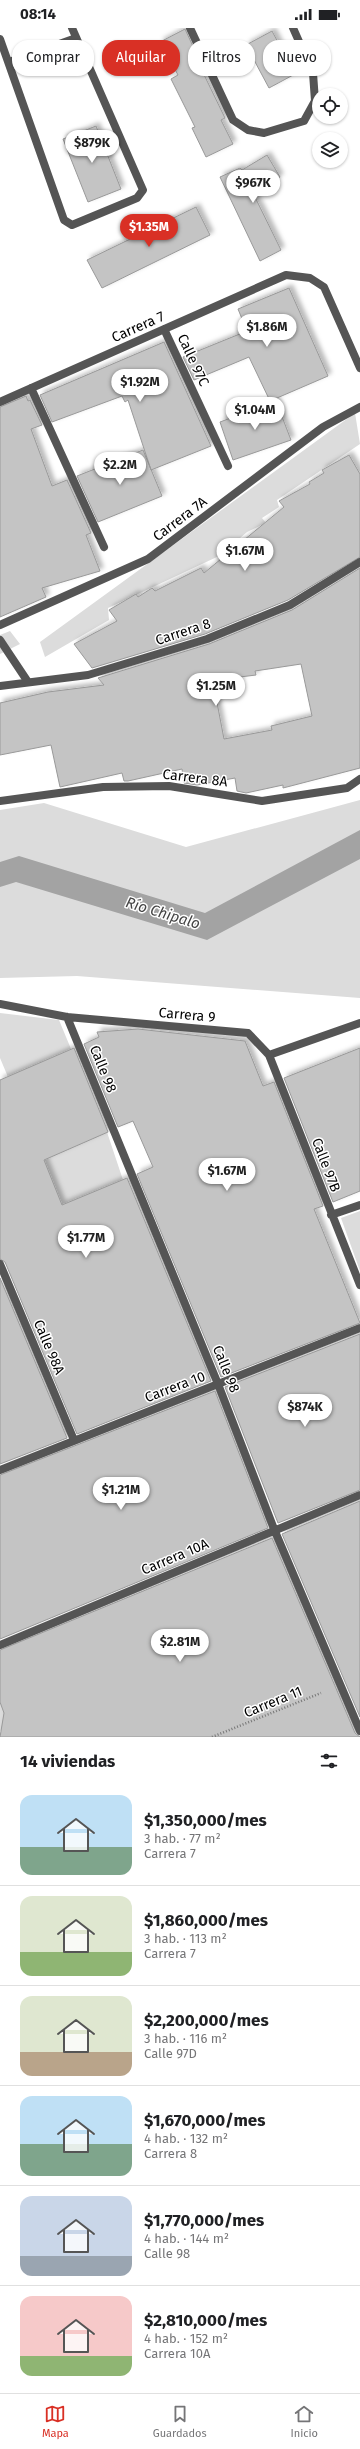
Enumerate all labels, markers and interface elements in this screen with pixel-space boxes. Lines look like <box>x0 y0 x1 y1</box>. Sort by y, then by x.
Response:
text: 08:14 <box>20 5 56 23</box>
chip: Comprar <box>12 40 94 76</box>
chip: Alquilar <box>102 40 180 76</box>
chip: Filtros <box>188 40 255 76</box>
chip: Nuevo <box>263 40 331 76</box>
map controls <box>312 88 348 168</box>
button: locate <box>312 88 348 124</box>
pin: $879K <box>64 130 120 164</box>
button: layers <box>312 132 348 168</box>
text: $879K <box>74 135 110 150</box>
pin: $967K <box>225 170 281 204</box>
text: $967K <box>235 175 271 190</box>
pin: $1.35M <box>116 214 182 248</box>
text: $1.35M <box>129 219 169 234</box>
street label: Carrera 7 <box>109 308 167 346</box>
pin: $1.86M <box>234 314 300 348</box>
text: $1.86M <box>247 319 287 334</box>
street label: Calle 97C <box>174 331 213 389</box>
pin: $1.92M <box>107 369 173 403</box>
text: $1.92M <box>120 374 160 389</box>
pin: $1.04M <box>222 397 288 431</box>
text: $1.04M <box>235 402 275 417</box>
pin: $2.2M <box>92 452 148 486</box>
text: $2.2M <box>103 457 137 472</box>
street label: Carrera 7A <box>150 493 210 545</box>
pin: $1.67M <box>212 538 278 572</box>
text: $1.67M <box>225 543 265 558</box>
street label: Carrera 8 <box>153 615 213 649</box>
pin: $1.25M <box>183 673 249 707</box>
text: $1.25M <box>196 678 236 693</box>
street label: Carrera 8A <box>162 766 228 790</box>
water label: Río Chipalo <box>124 893 202 933</box>
street label: Carrera 9 <box>158 1004 216 1026</box>
street label: Calle 98 <box>86 1043 120 1095</box>
street label: Calle 97B <box>308 1136 344 1194</box>
pin: $1.67M <box>194 1158 260 1192</box>
text: $1.67M <box>207 1163 247 1178</box>
pin: $1.77M <box>53 1225 119 1259</box>
text: $1.77M <box>67 1230 105 1245</box>
street label: Calle 98A <box>30 1317 68 1377</box>
street label: Calle 98 <box>209 1343 243 1395</box>
street label: Carrera 10 <box>142 1368 208 1406</box>
pin: $874K <box>277 1394 333 1428</box>
text: $874K <box>287 1399 323 1414</box>
pin: $1.21M <box>88 1477 154 1511</box>
text: $1.21M <box>102 1482 140 1497</box>
street label: Carrera 10A <box>139 1535 211 1579</box>
pin: $2.81M <box>147 1629 213 1663</box>
text: $2.81M <box>160 1634 200 1649</box>
street label: Carrera 11 <box>241 1683 305 1721</box>
icon: filters <box>318 1750 340 1772</box>
text: 14 viviendas <box>20 1751 115 1772</box>
text: $1,350,000/mes <box>144 1810 267 1831</box>
icon: home <box>52 1811 100 1859</box>
text: 3 hab. · 77 m² <box>144 1831 221 1846</box>
text: Carrera 7 <box>144 1846 196 1861</box>
text: $1,860,000/mes <box>144 1910 268 1931</box>
icon: home <box>52 1912 100 1960</box>
text: 3 hab. · 113 m² <box>144 1931 227 1946</box>
text: Carrera 7 <box>144 1946 196 1961</box>
text: $2,200,000/mes <box>144 2010 269 2031</box>
icon: home <box>52 2012 100 2060</box>
text: 3 hab. · 116 m² <box>144 2031 227 2046</box>
text: Calle 97D <box>144 2046 197 2061</box>
text: $1,670,000/mes <box>144 2110 265 2131</box>
icon: home <box>52 2112 100 2160</box>
text: 4 hab. · 132 m² <box>144 2131 228 2146</box>
text: Carrera 8 <box>144 2146 197 2161</box>
text: $1,770,000/mes <box>144 2210 264 2231</box>
icon: home <box>52 2212 100 2260</box>
text: 4 hab. · 144 m² <box>144 2231 229 2246</box>
text: Calle 98 <box>144 2246 190 2261</box>
text: $2,810,000/mes <box>144 2310 267 2331</box>
icon: home <box>52 2312 100 2360</box>
text: 4 hab. · 152 m² <box>144 2331 228 2346</box>
text: Carrera 10A <box>144 2346 210 2361</box>
tab: Mapa <box>42 2403 69 2440</box>
tab: Guardados <box>153 2403 207 2440</box>
tab: Inicio <box>290 2403 318 2440</box>

